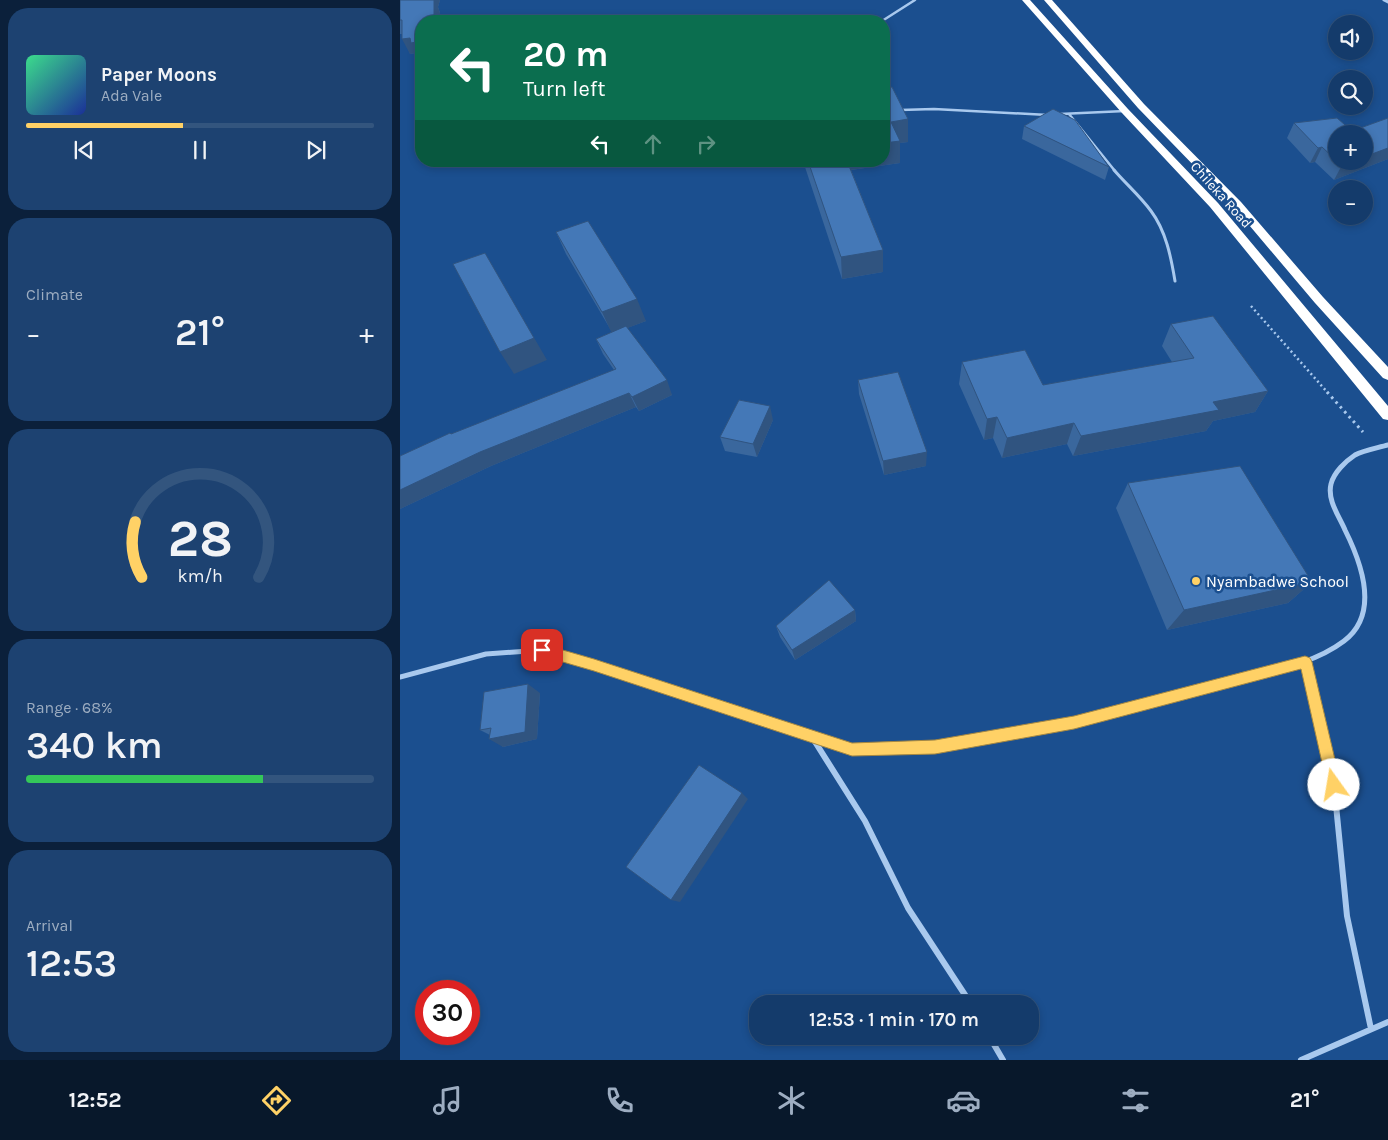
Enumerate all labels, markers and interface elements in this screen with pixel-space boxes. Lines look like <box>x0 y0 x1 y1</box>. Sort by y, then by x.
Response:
map controls <box>1328 15 1373 225</box>
button: sound <box>1328 15 1373 60</box>
text: 20 m <box>523 34 608 75</box>
icon: left <box>440 35 505 100</box>
text: Paper Moons <box>101 64 217 86</box>
button: search <box>1328 70 1373 115</box>
text: Turn left <box>523 76 606 102</box>
text: Ada Vale <box>101 86 162 105</box>
button: + <box>1328 125 1373 170</box>
icon: left <box>586 130 614 158</box>
icon: ahead <box>639 130 667 158</box>
icon: right <box>692 130 720 158</box>
icon: previous <box>70 136 98 164</box>
icon: pause <box>186 136 214 164</box>
icon: next <box>302 136 330 164</box>
street label: Chileka Road <box>1187 158 1255 232</box>
button: − <box>1328 180 1373 225</box>
text: Climate <box>26 285 83 304</box>
text: 21° <box>175 310 225 355</box>
text: − <box>26 317 41 350</box>
text: + <box>359 317 374 350</box>
text: 28 <box>167 508 233 569</box>
text: km/h <box>177 566 223 587</box>
place label: Nyambadwe School <box>1206 572 1349 591</box>
marker: Nyambadwe School <box>1190 575 1202 587</box>
pin <box>521 629 563 671</box>
icon: arrive <box>528 636 556 664</box>
text: Range · 68% <box>26 698 113 717</box>
text: 340 km <box>26 723 163 768</box>
position arrow <box>1307 758 1359 810</box>
text: Arrival <box>26 916 73 935</box>
text: 12:53 <box>26 941 117 986</box>
speed limit sign: 30 <box>415 980 480 1045</box>
text: 12:53 · 1 min · 170 m <box>809 1009 979 1031</box>
icon: directions <box>259 1083 294 1118</box>
icon: music <box>430 1083 465 1118</box>
icon: phone <box>602 1083 637 1118</box>
icon: climate <box>774 1083 809 1118</box>
icon: car <box>946 1083 981 1118</box>
icon: filters <box>1118 1083 1153 1118</box>
text: 12:52 <box>68 1087 122 1113</box>
text: 21° <box>1290 1087 1319 1113</box>

